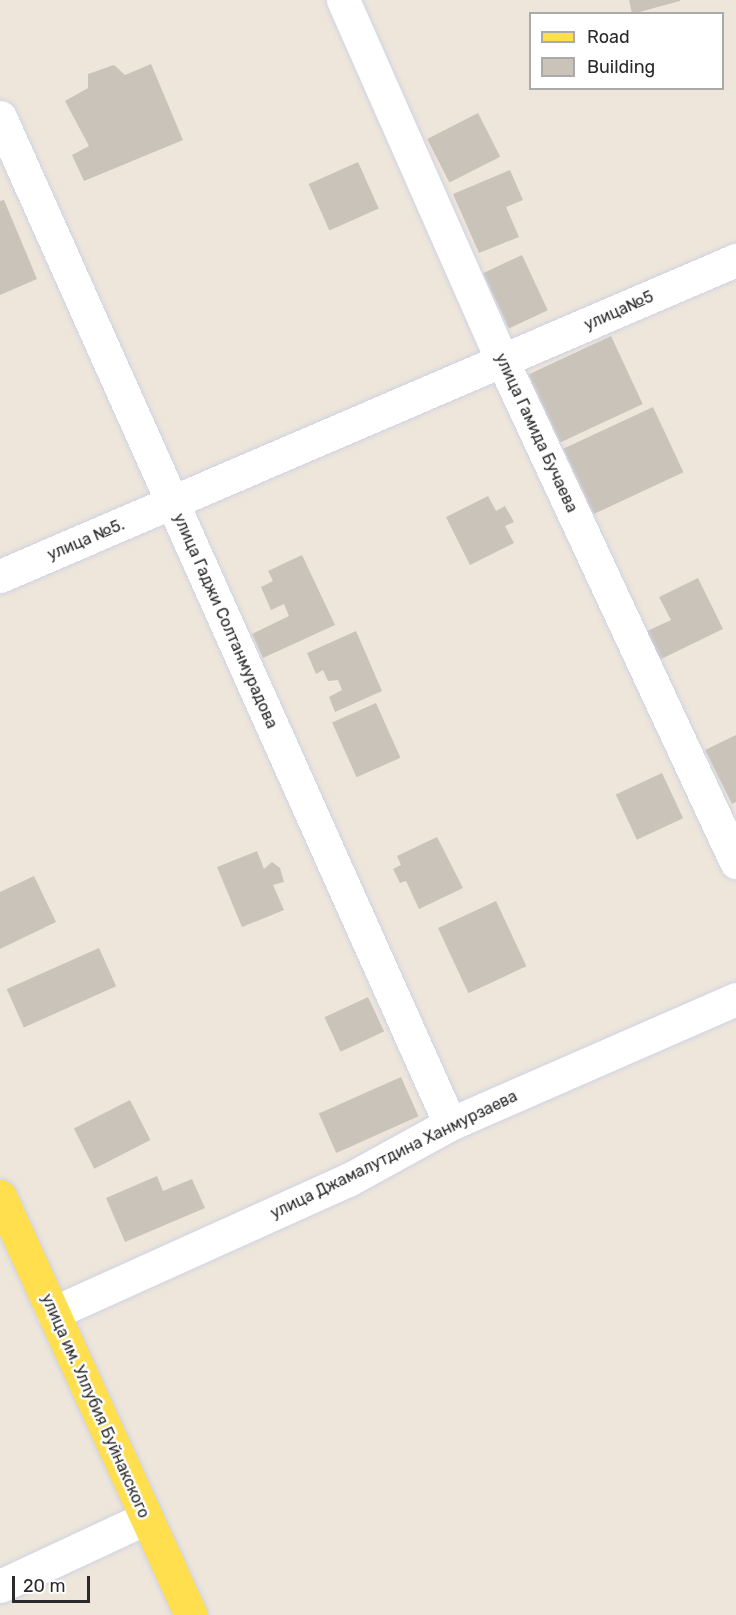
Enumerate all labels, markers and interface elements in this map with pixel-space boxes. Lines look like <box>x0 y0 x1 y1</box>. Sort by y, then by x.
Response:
legend <box>529 12 724 90</box>
text: Road <box>587 26 630 48</box>
text: Building <box>587 56 655 78</box>
street label: улица№5 <box>581 287 657 335</box>
street label: улица Гамида Бучаева <box>491 350 581 516</box>
street label: улица Гаджи Солтанмурадова <box>169 510 281 732</box>
street label: улица №5. <box>45 515 127 565</box>
street label: улица Джамалутдина Ханмурзаева <box>267 1087 521 1223</box>
street label: улица им. Уллубия Буйнакского <box>37 1291 153 1521</box>
scale bar <box>15 1564 93 1602</box>
text: 20 m <box>23 1575 65 1597</box>

